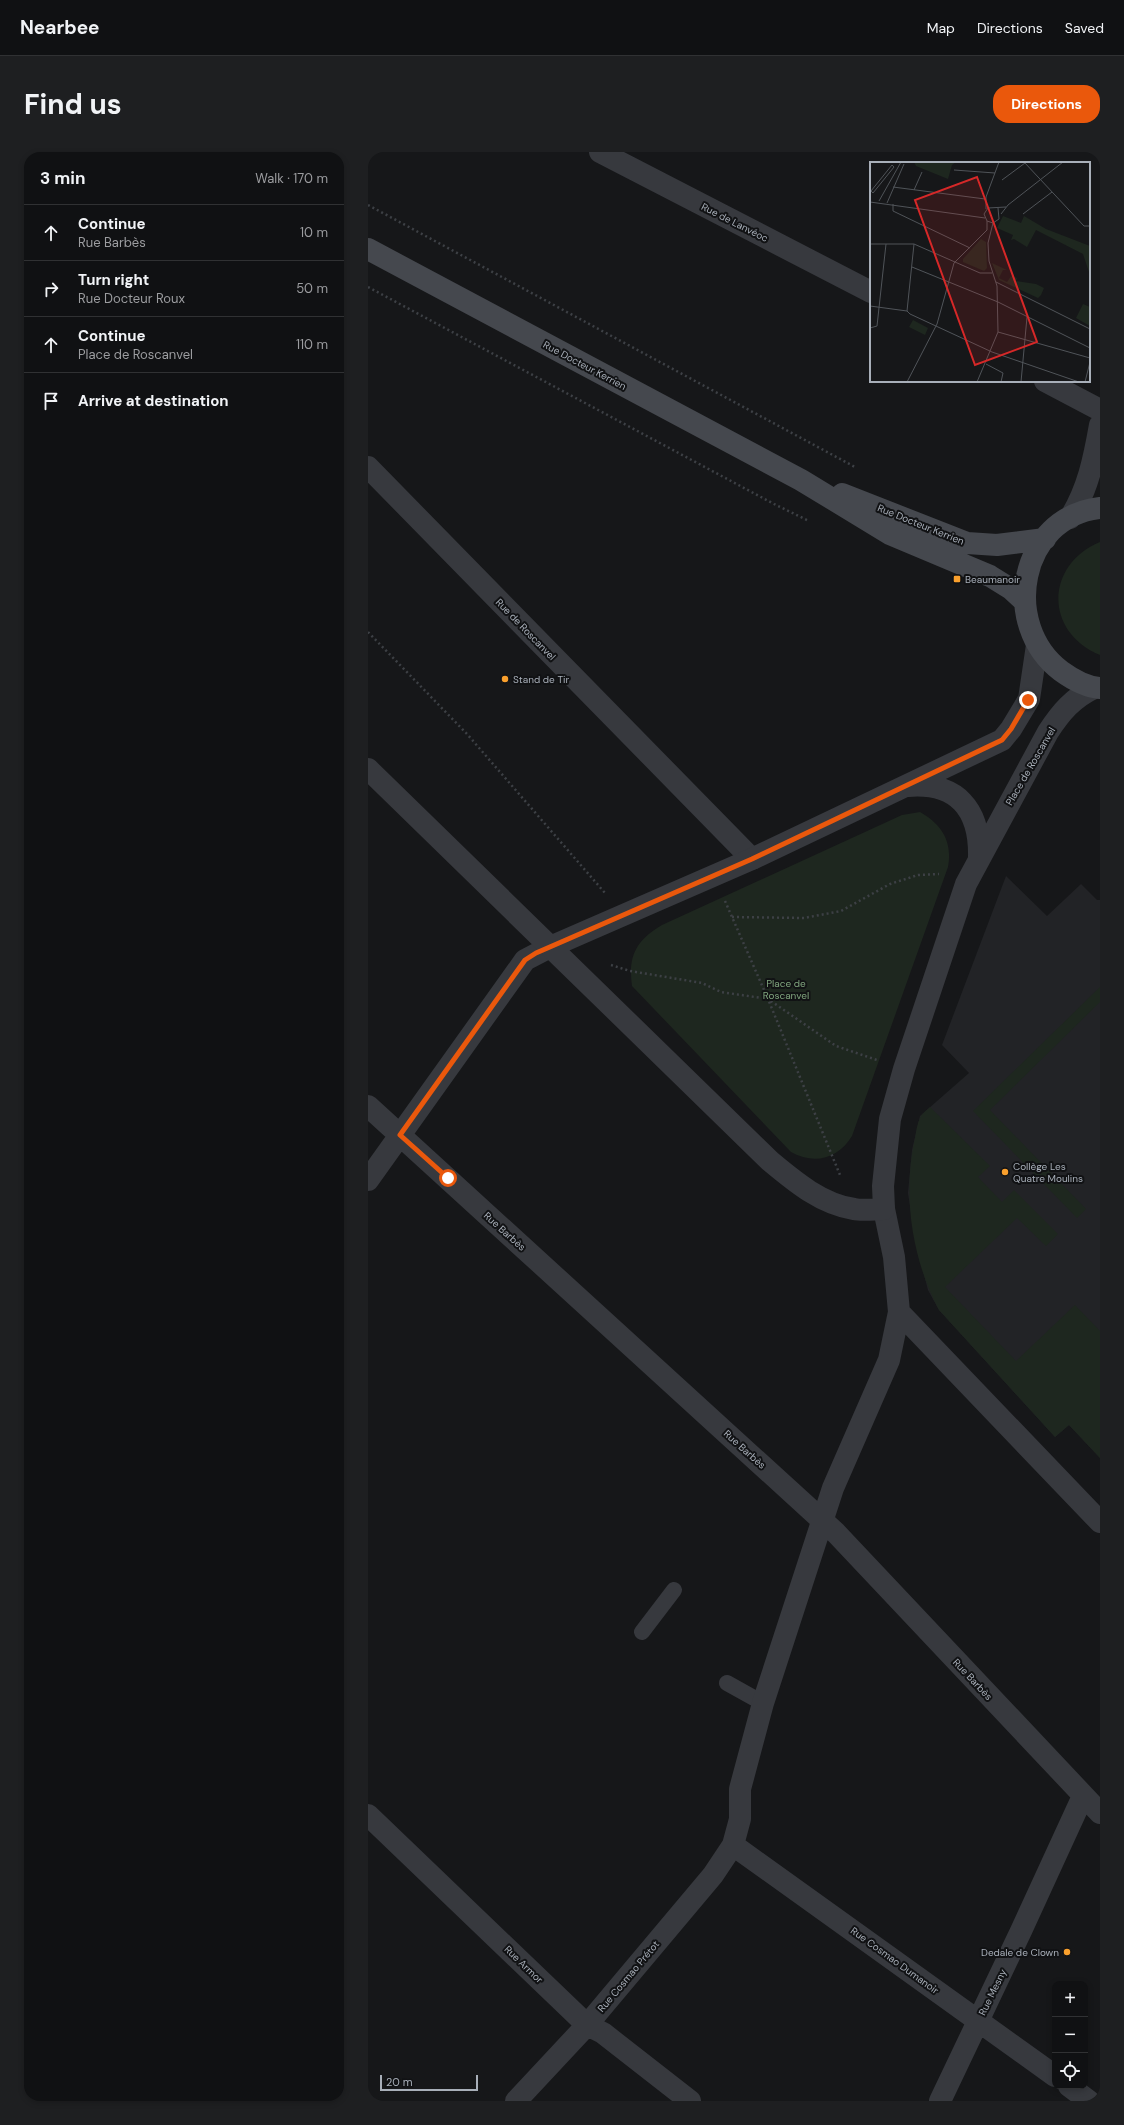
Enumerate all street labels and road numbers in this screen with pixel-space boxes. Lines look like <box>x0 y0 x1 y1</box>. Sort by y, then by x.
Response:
street label: Rue de Lanvéoc <box>699 200 771 245</box>
street label: Rue Docteur Kerrien <box>541 338 629 393</box>
street label: Rue Docteur Kerrien <box>876 501 966 548</box>
street label: Rue de Roscanvel <box>493 596 558 663</box>
street label: Place de Roscanvel <box>1003 725 1058 808</box>
street label: Rue Barbès <box>481 1209 528 1254</box>
street label: Rue Barbès <box>721 1427 768 1472</box>
street label: Rue Barbès <box>950 1656 995 1703</box>
street label: Rue Cosmao Dumanoir <box>848 1924 942 1997</box>
street label: Rue Cosmao Prétot <box>595 1938 662 2015</box>
street label: Rue Armor <box>502 1943 546 1986</box>
street label: Rue Mesny <box>976 1966 1010 2018</box>

